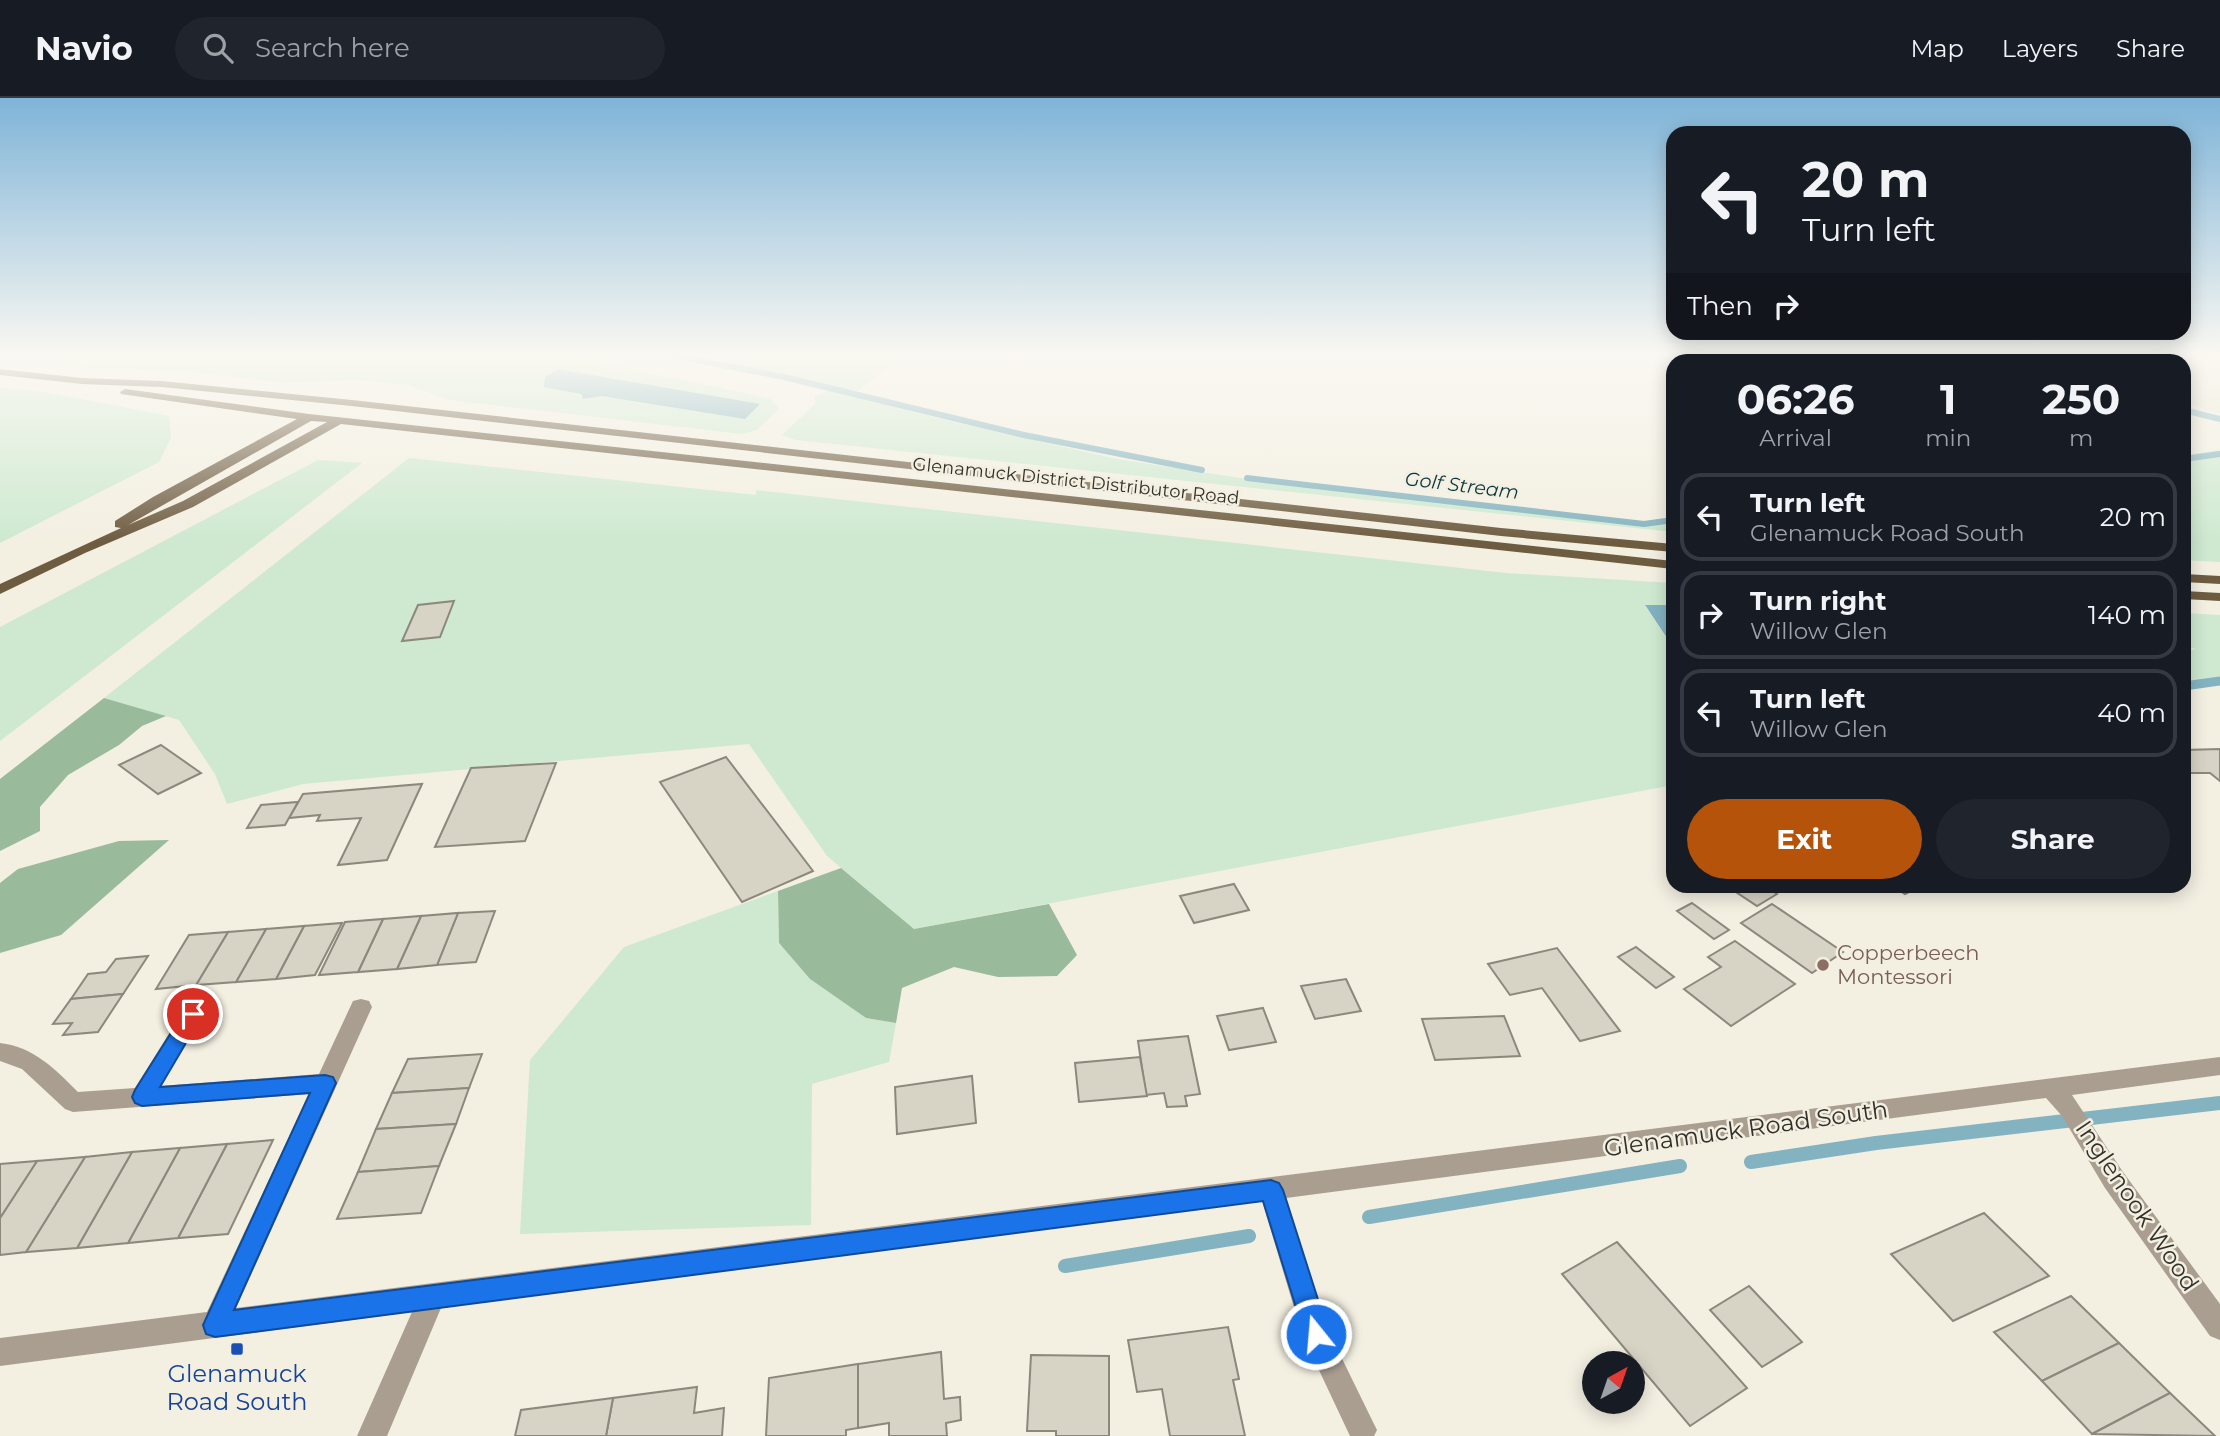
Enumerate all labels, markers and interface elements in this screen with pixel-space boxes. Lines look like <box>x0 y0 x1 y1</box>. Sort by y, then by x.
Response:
search box <box>175 17 665 80</box>
text: Navio <box>35 28 133 68</box>
icon: search <box>199 29 237 67</box>
text: Search here <box>255 32 410 64</box>
text: Map <box>1910 34 1964 63</box>
text: Layers <box>2002 34 2078 63</box>
text: Share <box>2116 34 2185 63</box>
text: 20 m <box>1802 150 1929 209</box>
icon: left <box>1687 154 1778 245</box>
text: Turn left <box>1802 210 1936 249</box>
icon: right <box>1767 287 1805 325</box>
text: Then <box>1687 290 1753 322</box>
text: 06:26 <box>1737 373 1855 425</box>
text: 1 <box>1940 373 1956 425</box>
text: 250 <box>2042 373 2120 425</box>
text: Arrival <box>1759 424 1832 452</box>
text: min <box>1925 424 1971 452</box>
text: m <box>2069 424 2093 452</box>
street label: Glenamuck District Distributor Road <box>912 453 1240 509</box>
water label: Golf Stream <box>1404 467 1520 504</box>
text: Turn left <box>1750 487 1866 519</box>
icon: left <box>1691 498 1729 536</box>
text: 20 m <box>2100 501 2166 533</box>
text: Glenamuck Road South <box>1750 519 2024 547</box>
text: Turn right <box>1750 585 1886 617</box>
icon: right <box>1691 596 1729 634</box>
text: 140 m <box>2088 599 2166 631</box>
text: Willow Glen <box>1750 617 1887 645</box>
text: Turn left <box>1750 683 1866 715</box>
icon: left <box>1691 694 1729 732</box>
text: 40 m <box>2097 697 2166 729</box>
text: Willow Glen <box>1750 715 1887 743</box>
button: Exit <box>1687 799 1922 879</box>
button: Share <box>1936 799 2170 879</box>
place label: Copperbeech Montessori <box>1837 940 1979 989</box>
marker: Copperbeech Montessori <box>1815 957 1831 973</box>
pin <box>163 984 223 1044</box>
icon: arrive <box>174 995 212 1033</box>
street label: Glenamuck Road South <box>1602 1094 1890 1163</box>
street label: Inglenook Wood <box>2070 1115 2205 1297</box>
position arrow <box>1279 1297 1353 1371</box>
marker: Glenamuck Road South <box>229 1341 245 1357</box>
north arrow <box>1582 1351 1645 1414</box>
map controls <box>1582 1351 1645 1414</box>
place label: Glenamuck Road South <box>167 1359 307 1416</box>

